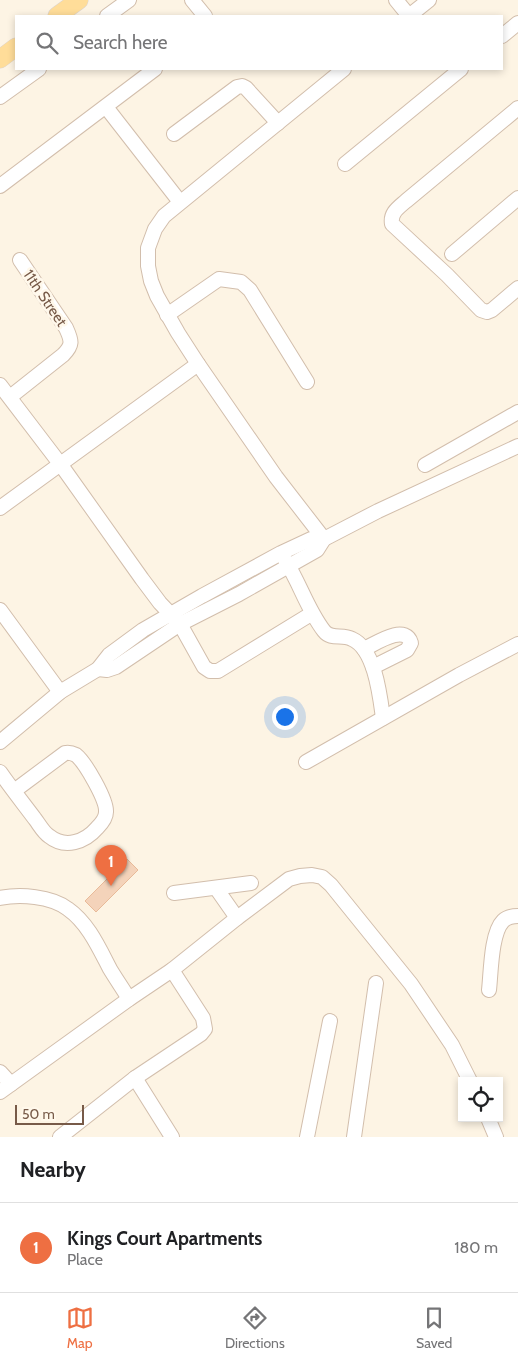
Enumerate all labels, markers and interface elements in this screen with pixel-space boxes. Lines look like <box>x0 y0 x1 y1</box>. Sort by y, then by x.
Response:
search box <box>15 15 503 70</box>
icon: search <box>33 29 61 57</box>
text: Search here <box>73 31 167 54</box>
street label: 11th Street <box>19 266 71 330</box>
your location <box>272 704 298 730</box>
pin: 1 <box>95 845 127 886</box>
map controls <box>458 1077 503 1122</box>
button: locate <box>458 1077 503 1122</box>
scale bar <box>15 1102 84 1125</box>
text: 50 m <box>22 1105 55 1123</box>
text: Nearby <box>20 1157 86 1182</box>
text: Kings Court Apartments <box>67 1227 262 1250</box>
text: 1 <box>33 1238 39 1257</box>
text: 180 m <box>454 1238 498 1257</box>
text: Place <box>67 1250 103 1269</box>
tab: Map <box>66 1304 94 1352</box>
tab: Directions <box>225 1304 285 1352</box>
tab: Saved <box>416 1304 452 1352</box>

